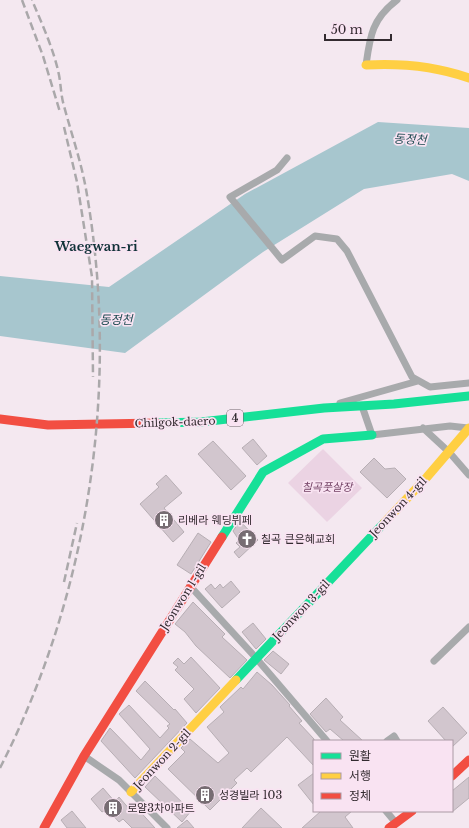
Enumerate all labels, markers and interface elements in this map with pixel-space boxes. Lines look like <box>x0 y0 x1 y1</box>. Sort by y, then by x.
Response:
scale bar <box>325 16 391 42</box>
text: 50 m <box>331 22 363 37</box>
water label: 동정천 <box>393 131 429 147</box>
district label: Waegwan-ri <box>53 238 138 255</box>
water label: 동정천 <box>99 312 135 327</box>
road number: 4 <box>227 410 243 426</box>
street label: Chilgok-daero <box>134 414 216 430</box>
street label: Jeonwon 4-gil <box>365 474 430 542</box>
park label: 칠곡풋살장 <box>302 480 354 494</box>
building icon: 리베라 웨딩뷔페 <box>153 509 175 531</box>
place label: 리베라 웨딩뷔페 <box>178 513 252 527</box>
church icon: 칠곡 큰은혜교회 <box>236 528 258 550</box>
place label: 칠곡 큰은혜교회 <box>261 532 335 546</box>
street label: Jeonwon 1-gil <box>156 561 209 635</box>
street label: Jeonwon 3-gil <box>268 576 333 645</box>
street label: Jeonwon 2-gil <box>129 725 194 794</box>
legend <box>313 740 453 812</box>
text: 원활 <box>349 748 371 763</box>
text: 서행 <box>349 768 371 783</box>
building icon: 성경빌라 103 <box>194 784 216 806</box>
place label: 성경빌라 103 <box>219 788 282 802</box>
text: 정체 <box>349 788 371 803</box>
building icon: 로얄3차아파트 <box>102 797 124 819</box>
place label: 로얄3차아파트 <box>127 801 195 815</box>

